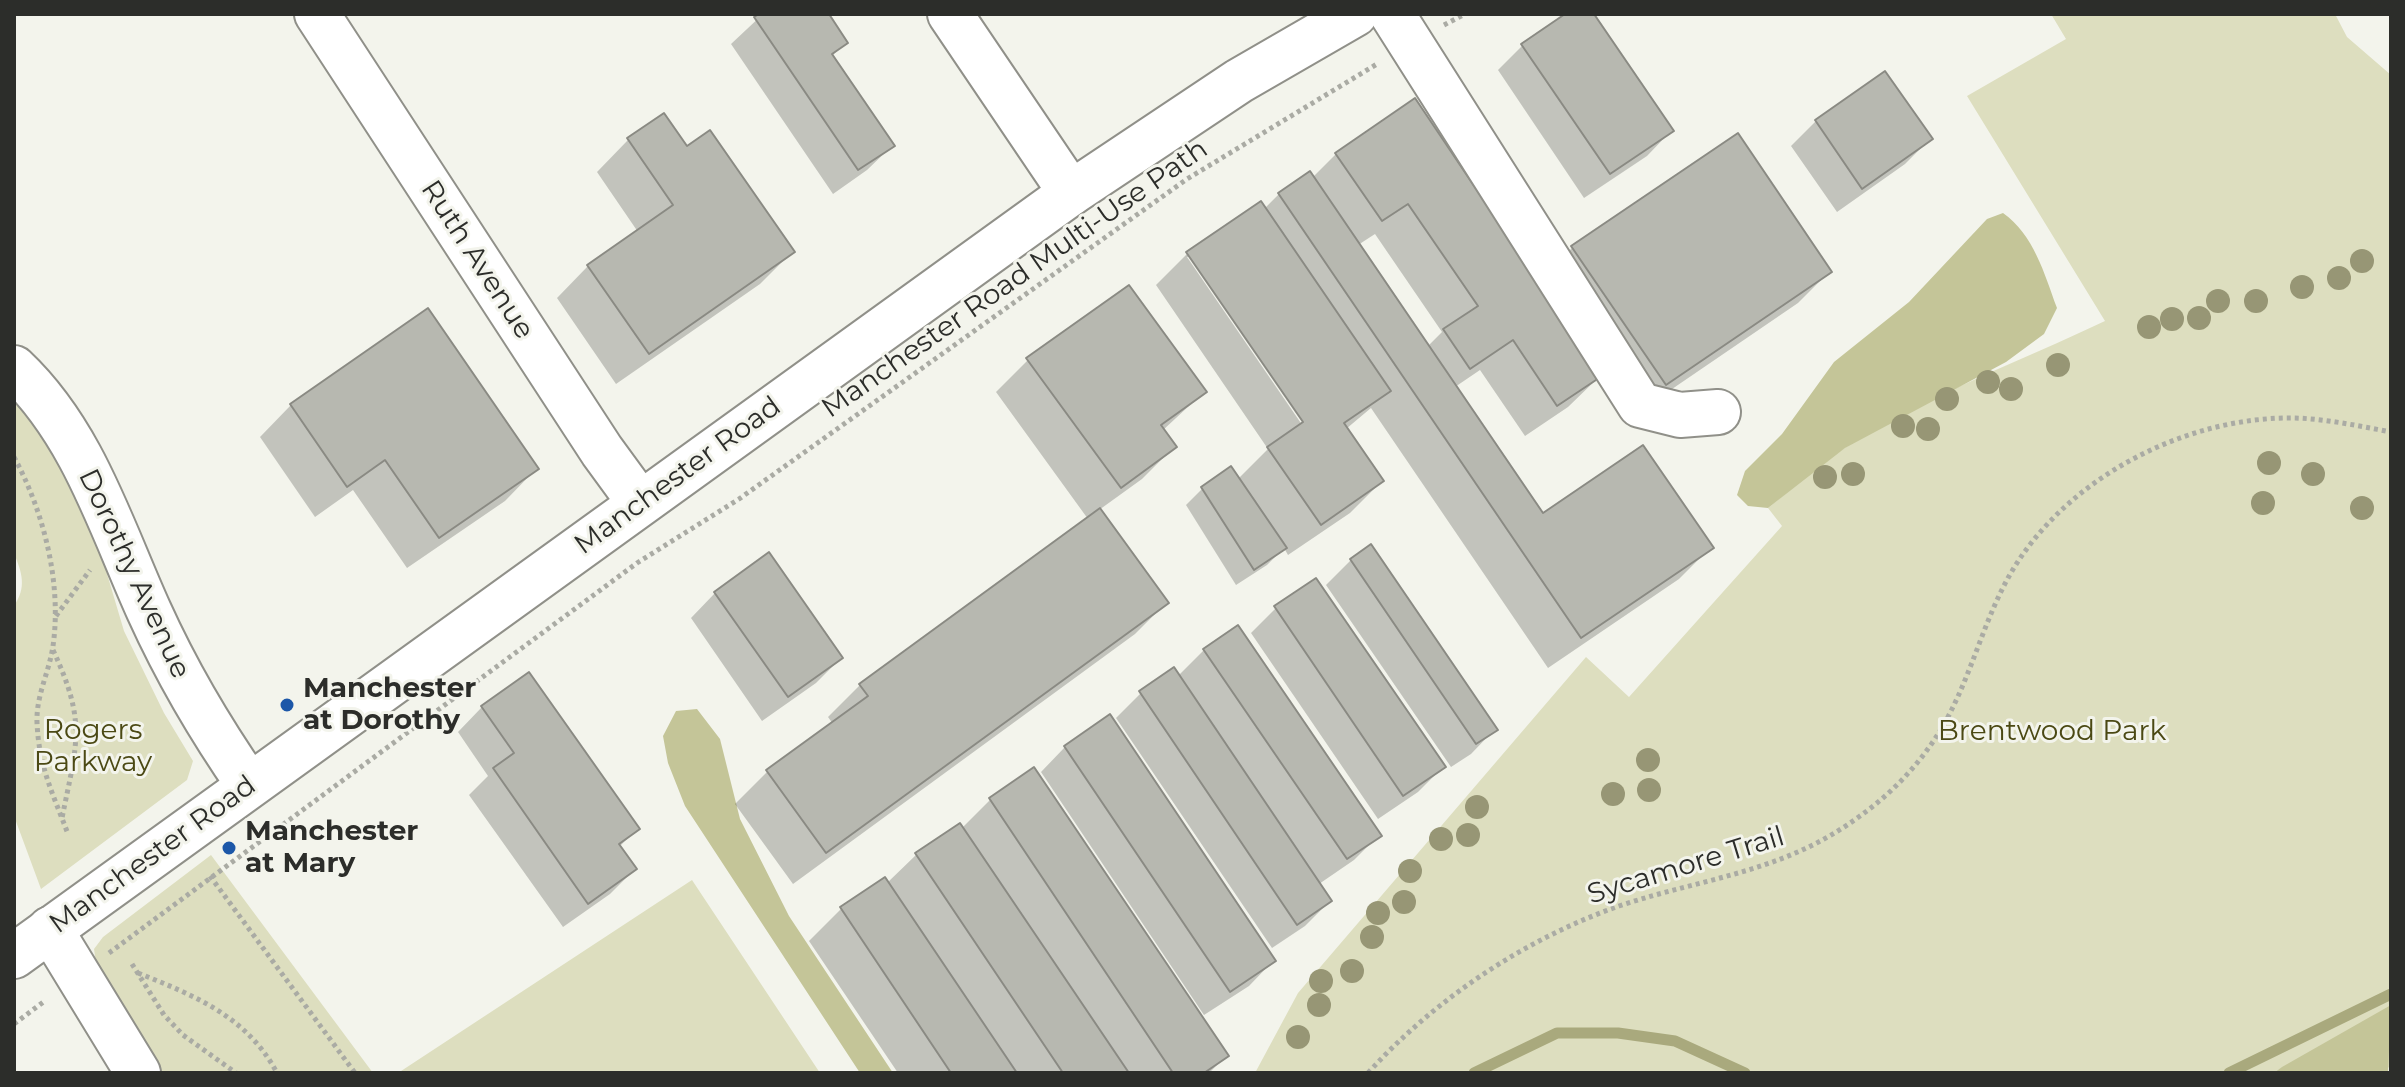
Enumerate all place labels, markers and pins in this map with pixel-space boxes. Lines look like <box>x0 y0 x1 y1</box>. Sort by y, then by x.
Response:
place label: Manchester at Dorothy <box>303 672 476 738</box>
marker: Manchester at Dorothy <box>278 696 296 714</box>
place label: Manchester at Mary <box>245 815 418 881</box>
marker: Manchester at Mary <box>220 839 238 857</box>

